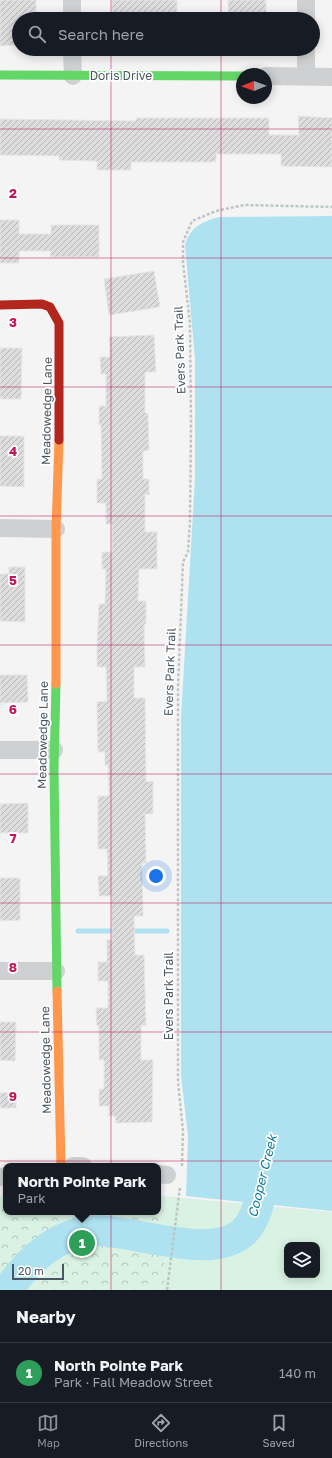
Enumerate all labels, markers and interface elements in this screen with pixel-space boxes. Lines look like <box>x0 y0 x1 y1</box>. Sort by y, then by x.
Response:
search box <box>12 12 320 56</box>
icon: search <box>26 23 48 45</box>
text: Search here <box>58 25 144 43</box>
street label: Doris Drive <box>90 68 152 83</box>
north arrow <box>236 68 272 104</box>
text: 2 <box>9 185 17 201</box>
street label: Evers Park Trail <box>170 305 189 394</box>
text: 3 <box>9 314 17 330</box>
street label: Meadowedge Lane <box>38 357 55 465</box>
text: 4 <box>9 443 17 459</box>
text: 5 <box>9 572 17 588</box>
street label: Evers Park Trail <box>160 627 179 716</box>
street label: Meadowedge Lane <box>34 681 51 789</box>
text: 6 <box>9 701 17 717</box>
text: 7 <box>9 830 17 846</box>
your location <box>146 866 166 886</box>
street label: Evers Park Trail <box>161 952 176 1040</box>
text: 8 <box>9 959 17 975</box>
street label: Meadowedge Lane <box>37 1006 54 1114</box>
text: 9 <box>9 1088 17 1104</box>
water label: Cooper Creek <box>244 1131 280 1219</box>
popup <box>3 1163 161 1215</box>
text: North Pointe Park <box>17 1172 147 1190</box>
text: Park <box>17 1190 46 1206</box>
pin: 1 <box>69 1228 95 1258</box>
map controls <box>284 1242 320 1278</box>
button: layers <box>284 1242 320 1278</box>
scale bar <box>12 1262 64 1281</box>
text: 20 m <box>18 1264 44 1277</box>
text: Nearby <box>16 1306 76 1327</box>
text: North Pointe Park <box>54 1356 183 1374</box>
text: 1 <box>26 1365 32 1381</box>
text: 140 m <box>279 1365 316 1381</box>
text: Park · Fall Meadow Street <box>54 1374 213 1390</box>
tab: Map <box>37 1412 60 1449</box>
tab: Directions <box>134 1412 188 1449</box>
tab: Saved <box>263 1412 295 1449</box>

